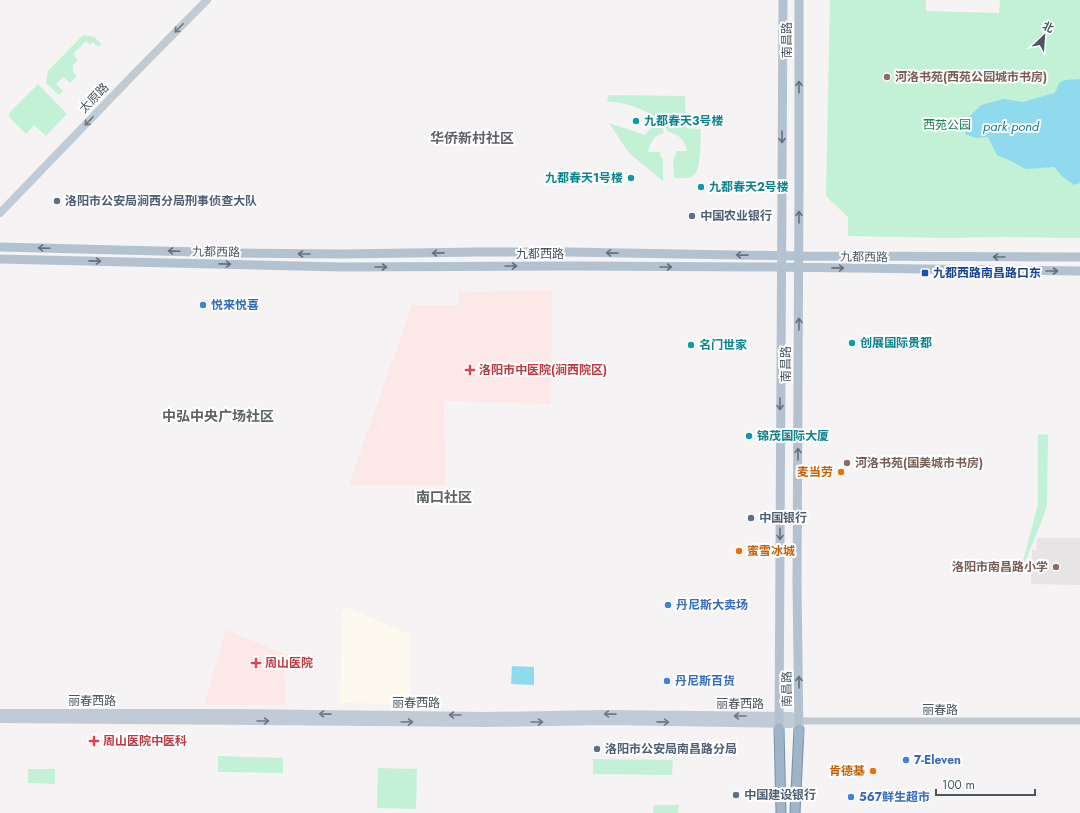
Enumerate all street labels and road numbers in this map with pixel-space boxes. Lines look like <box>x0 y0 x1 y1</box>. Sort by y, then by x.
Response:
street label: 南昌路 <box>778 22 796 58</box>
street label: 太原路 <box>75 79 113 117</box>
street label: 九都西路 <box>192 243 240 261</box>
street label: 九都西路 <box>516 245 564 263</box>
street label: 九都西路 <box>840 248 888 266</box>
street label: 南昌路 <box>777 346 795 382</box>
street label: 南昌路 <box>778 671 796 707</box>
street label: 丽春西路 <box>68 692 116 710</box>
street label: 丽春西路 <box>392 694 440 712</box>
street label: 丽春西路 <box>716 695 764 713</box>
street label: 丽春路 <box>922 701 958 719</box>

